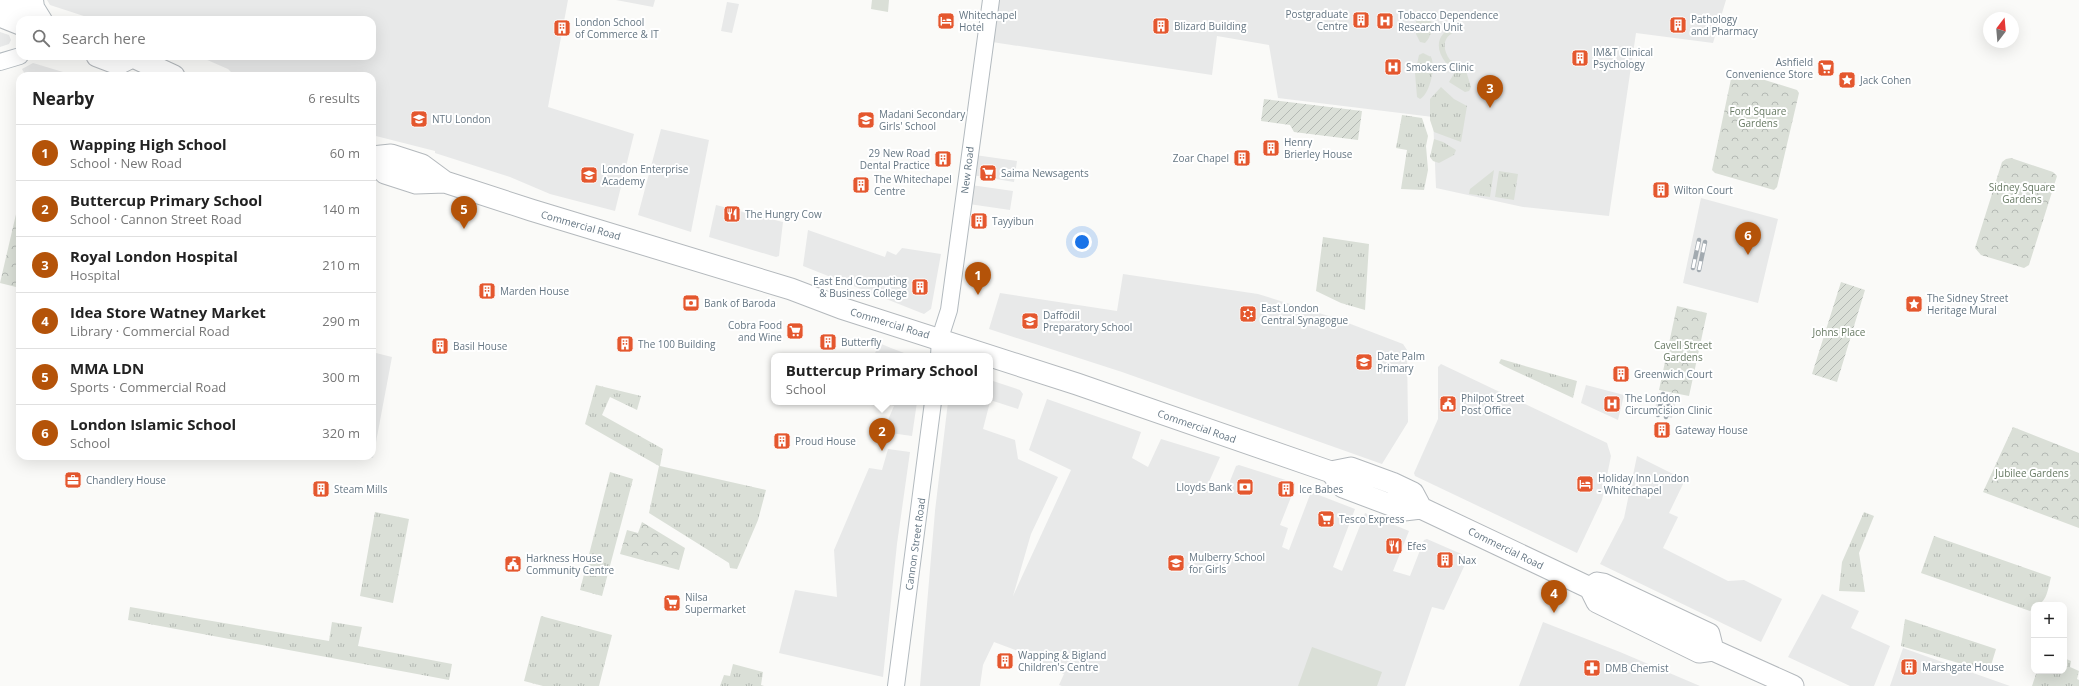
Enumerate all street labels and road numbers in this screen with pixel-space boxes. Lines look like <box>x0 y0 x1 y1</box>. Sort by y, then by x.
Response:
street label: New Road <box>957 146 977 194</box>
street label: Commercial Road <box>539 207 623 243</box>
street label: Commercial Road <box>849 304 931 342</box>
street label: Commercial Road <box>1156 406 1238 446</box>
street label: Cannon Street Road <box>902 497 928 591</box>
street label: Commercial Road <box>1466 524 1546 572</box>

